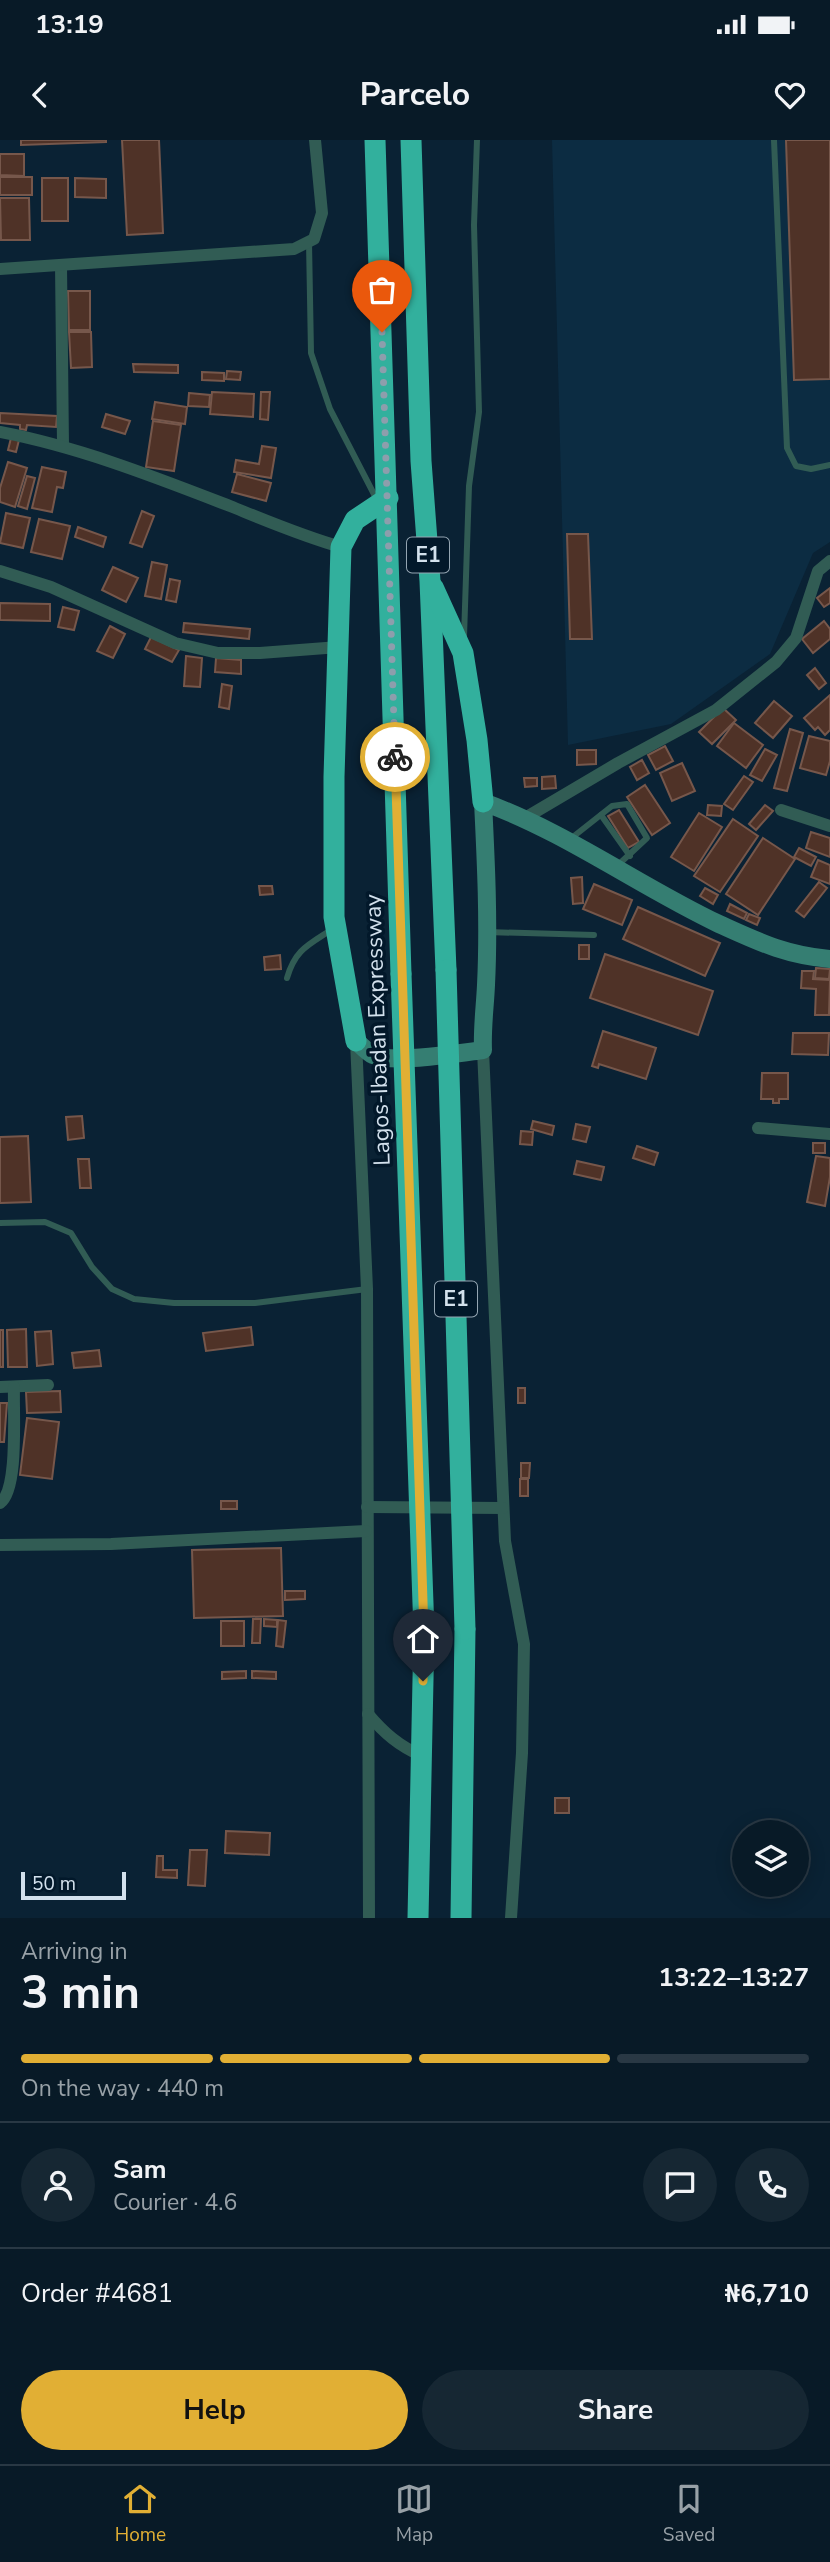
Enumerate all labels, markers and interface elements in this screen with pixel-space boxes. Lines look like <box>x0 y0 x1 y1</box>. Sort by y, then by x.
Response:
text: 13:19 <box>35 7 104 42</box>
text: Parcelo <box>360 73 470 116</box>
icon: back <box>21 76 59 114</box>
icon: heart <box>771 76 809 114</box>
pin <box>352 260 412 332</box>
icon: bag <box>363 271 401 309</box>
road number: E1 <box>407 538 449 572</box>
courier <box>360 722 430 792</box>
icon: bike <box>376 738 414 776</box>
street label: Lagos-Ibadan Expressway <box>357 893 398 1166</box>
road number: E1 <box>435 1282 477 1316</box>
pin <box>393 1609 453 1681</box>
icon: home <box>404 1620 442 1658</box>
map controls <box>732 1820 809 1897</box>
button: layers <box>732 1820 809 1897</box>
scale bar <box>21 1869 126 1901</box>
text: 50 m <box>32 1871 76 1897</box>
text: Arriving in <box>21 1936 128 1967</box>
text: 13:22–13:27 <box>658 1960 809 1995</box>
text: 3 min <box>21 1961 140 2024</box>
text: On the way · 440 m <box>21 2073 224 2104</box>
button: person <box>21 2148 95 2222</box>
button: chat <box>643 2148 717 2222</box>
button: phone <box>735 2148 809 2222</box>
text: Sam <box>113 2152 166 2187</box>
text: Courier · 4.6 <box>113 2187 237 2218</box>
text: Order #4681 <box>21 2276 173 2311</box>
text: ₦6,710 <box>725 2276 809 2311</box>
button: Help <box>21 2370 408 2450</box>
button: Share <box>422 2370 809 2450</box>
tab: Home <box>115 2480 166 2548</box>
tab: Map <box>395 2480 433 2548</box>
tab: Saved <box>663 2480 715 2548</box>

